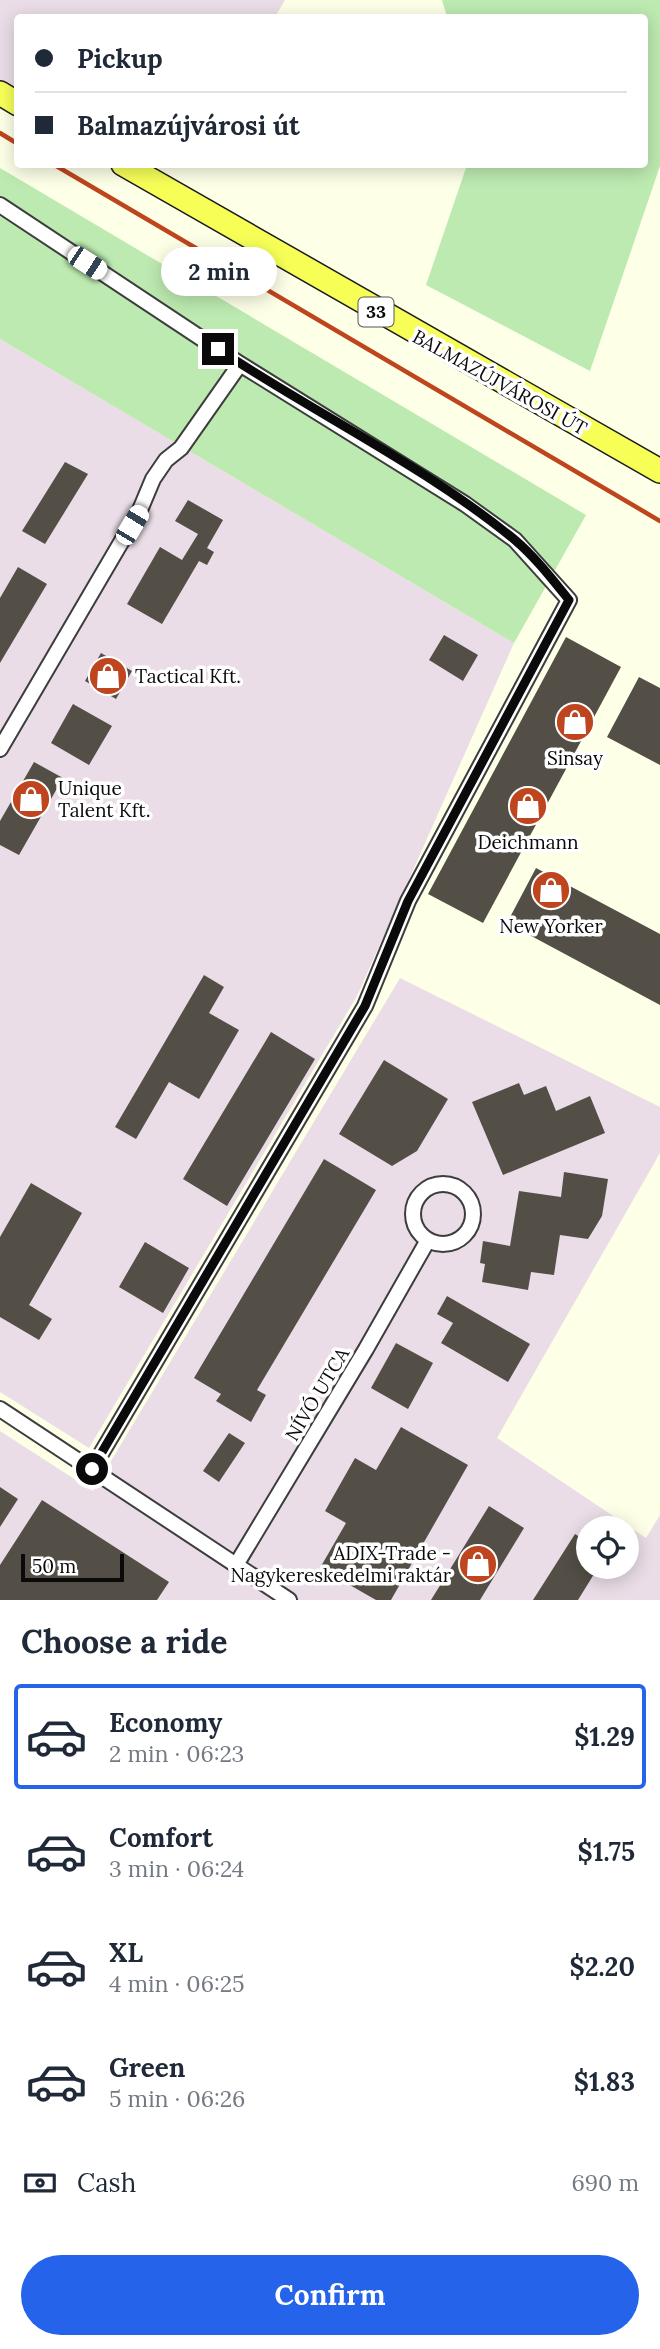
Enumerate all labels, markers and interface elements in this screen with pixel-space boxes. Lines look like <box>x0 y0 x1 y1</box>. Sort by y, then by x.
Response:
text: Pickup <box>77 42 163 75</box>
text: Balmazújvárosi út <box>77 109 300 142</box>
car <box>64 243 111 283</box>
callout: 2 min <box>160 247 276 296</box>
text: 2 min <box>188 257 250 286</box>
road number: 33 <box>358 298 394 326</box>
street label: BALMAZÚJVÁROSI ÚT <box>409 324 591 440</box>
route end <box>202 333 234 365</box>
car <box>113 502 152 548</box>
shop icon: Tactical Kft. <box>87 655 129 697</box>
place label: Tactical Kft. <box>135 664 241 688</box>
shop icon: Sinsay <box>554 701 596 743</box>
place label: Sinsay <box>547 746 603 770</box>
place label: Unique Talent Kft. <box>58 776 150 822</box>
shop icon: Unique Talent Kft. <box>10 778 52 820</box>
shop icon: Deichmann <box>507 785 549 827</box>
place label: Deichmann <box>477 830 579 854</box>
shop icon: New Yorker <box>530 869 572 911</box>
place label: New Yorker <box>499 914 603 938</box>
street label: NÍVÓ UTCA <box>280 1342 355 1445</box>
route start <box>76 1453 108 1485</box>
map controls <box>576 1516 639 1579</box>
button: locate <box>576 1516 639 1579</box>
place label: ADIX-Trade - Nagykereskedelmi raktár <box>231 1541 452 1587</box>
shop icon: ADIX-Trade - Nagykereskedelmi raktár <box>457 1543 499 1585</box>
scale bar <box>21 1551 124 1583</box>
text: 50 m <box>32 1554 76 1578</box>
text: Choose a ride <box>21 1621 228 1662</box>
icon: car <box>25 1705 88 1768</box>
text: Economy <box>109 1706 222 1739</box>
text: $1.29 <box>574 1720 635 1753</box>
text: 2 min · 06:23 <box>109 1739 244 1768</box>
icon: car <box>25 1820 88 1883</box>
text: Comfort <box>109 1821 213 1854</box>
text: $1.75 <box>578 1835 635 1868</box>
text: 3 min · 06:24 <box>109 1854 244 1883</box>
icon: car <box>25 1935 88 1998</box>
text: XL <box>109 1936 143 1969</box>
text: $2.20 <box>569 1950 635 1983</box>
text: 4 min · 06:25 <box>109 1969 245 1998</box>
icon: car <box>25 2050 88 2113</box>
text: Green <box>109 2051 185 2084</box>
text: $1.83 <box>574 2065 635 2098</box>
text: 5 min · 06:26 <box>109 2084 245 2113</box>
icon: cash <box>21 2164 59 2202</box>
text: Cash <box>77 2166 136 2199</box>
text: 690 m <box>572 2168 639 2197</box>
button: Confirm <box>21 2255 639 2335</box>

